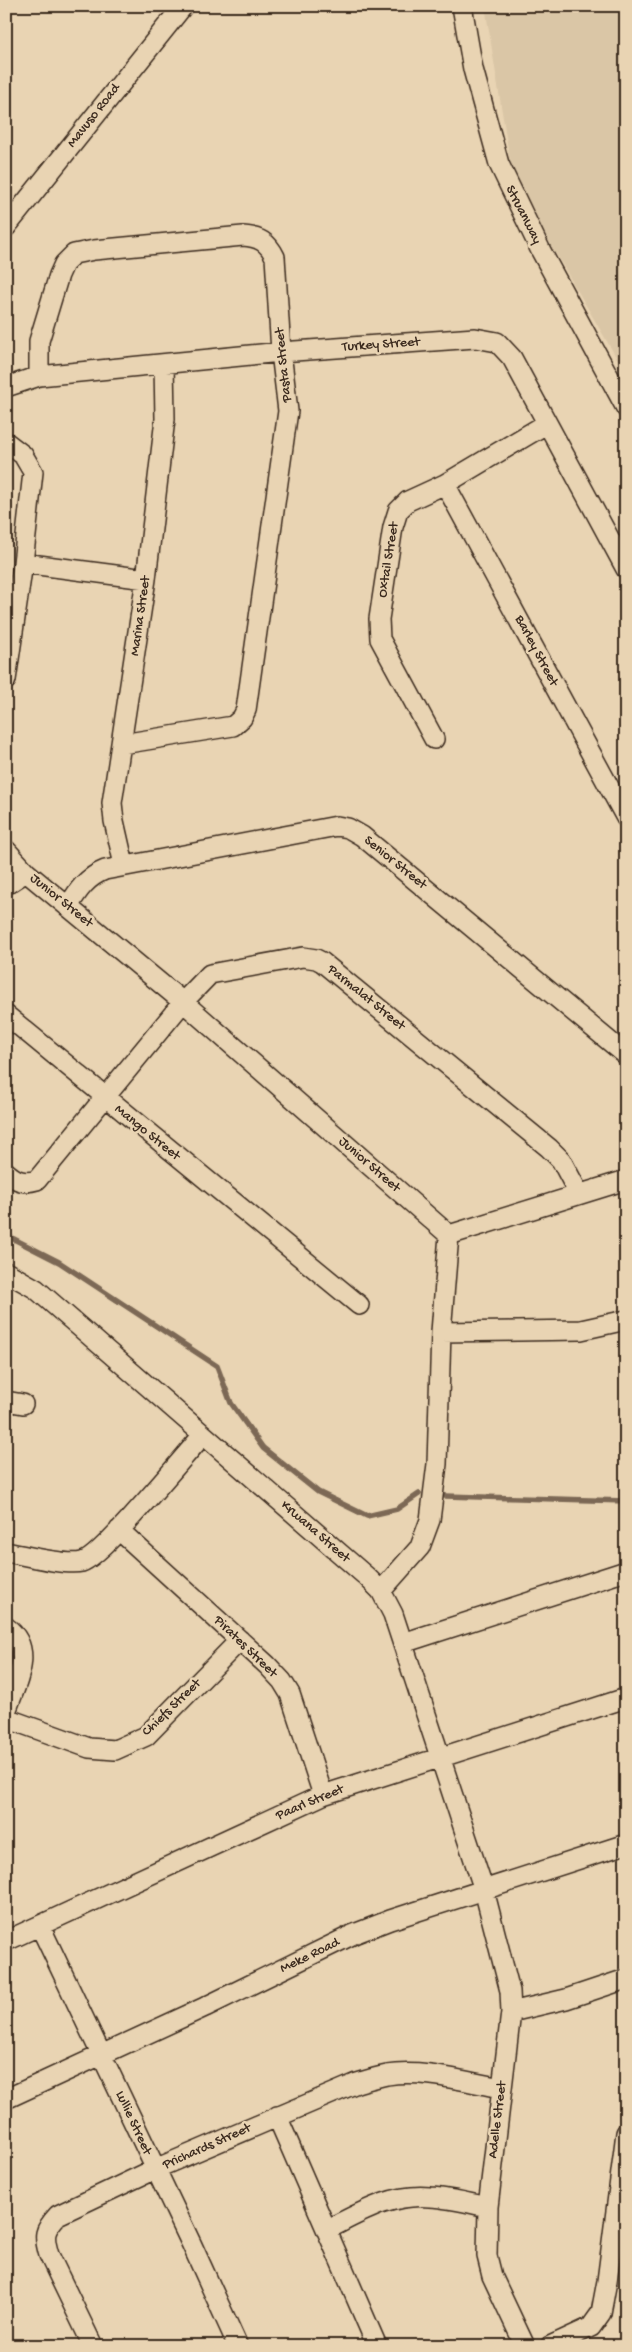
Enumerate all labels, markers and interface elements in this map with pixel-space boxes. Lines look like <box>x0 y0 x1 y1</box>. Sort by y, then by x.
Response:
street label: Mavuso Road <box>64 79 125 151</box>
street label: Struanway <box>501 183 545 247</box>
street label: Pasta Street <box>272 326 296 404</box>
street label: Turkey Street <box>341 334 422 356</box>
street label: Oxtail Street <box>375 520 404 599</box>
street label: Marina Street <box>127 574 155 657</box>
street label: Barley Street <box>510 612 562 690</box>
street label: Senior Street <box>360 832 431 894</box>
street label: Junior Street <box>26 870 97 932</box>
street label: Parmalat Street <box>323 961 409 1035</box>
street label: Mango Street <box>111 1101 184 1166</box>
street label: Junior Street <box>335 1133 404 1197</box>
street label: Krwana Street <box>277 1497 354 1568</box>
street label: Pirates Street <box>209 1612 281 1683</box>
street label: Chiefs Street <box>139 1675 206 1740</box>
street label: Paarl Street <box>273 1781 348 1825</box>
street label: Meke Road <box>277 1933 344 1978</box>
street label: Adelle Street <box>485 2079 511 2160</box>
street label: Lullie Street <box>111 2088 156 2159</box>
street label: Prichards Street <box>159 2119 255 2174</box>

